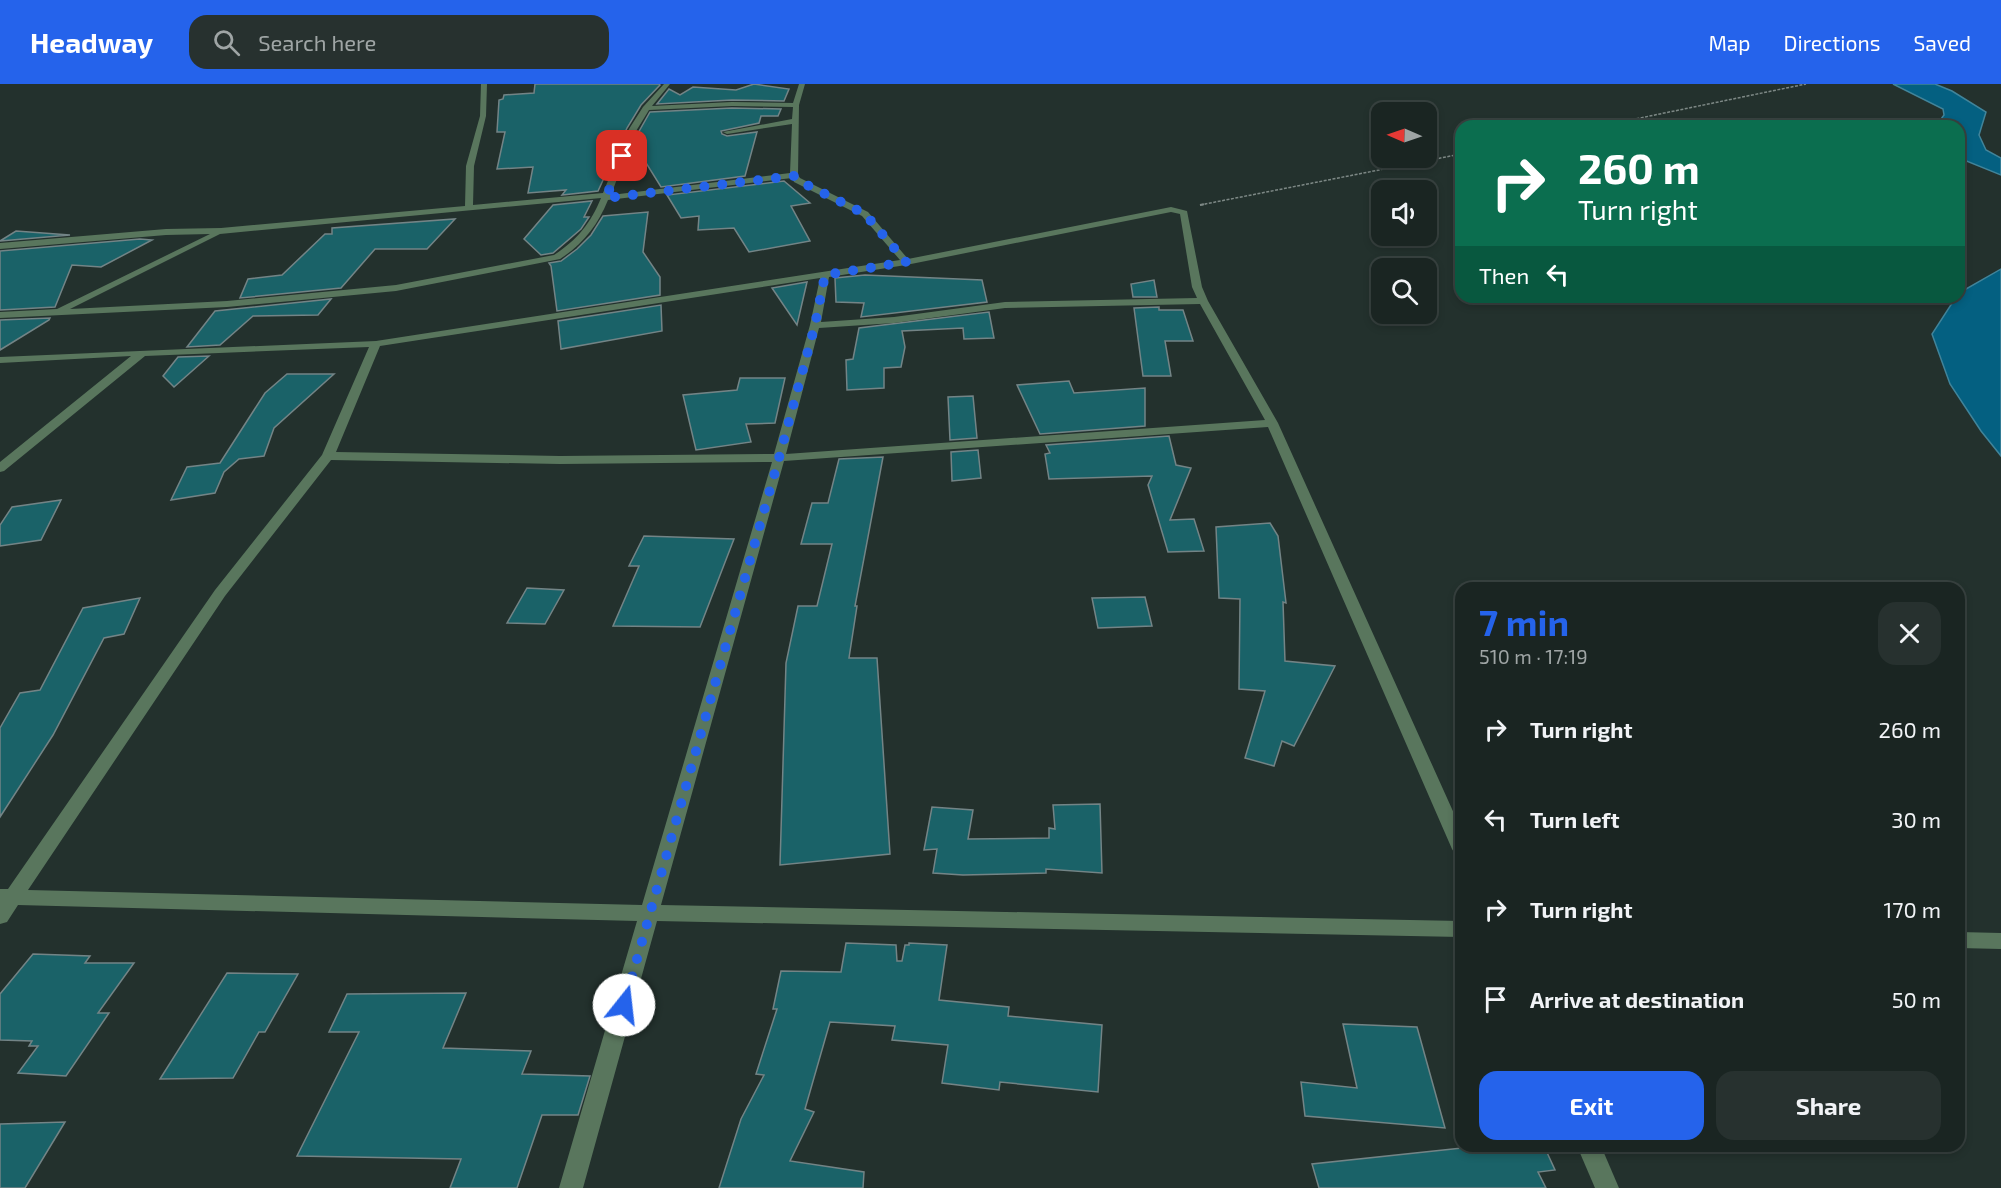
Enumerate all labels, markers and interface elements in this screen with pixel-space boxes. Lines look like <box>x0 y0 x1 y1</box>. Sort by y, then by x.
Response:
search box <box>189 15 609 69</box>
text: Headway <box>30 25 153 59</box>
icon: search <box>210 26 243 59</box>
text: Search here <box>258 29 376 55</box>
text: Map <box>1708 30 1751 55</box>
text: Directions <box>1784 30 1880 55</box>
text: Saved <box>1913 30 1971 55</box>
north arrow <box>1371 102 1437 168</box>
map controls <box>1371 102 1437 324</box>
pin <box>596 130 647 181</box>
icon: arrive <box>605 139 638 172</box>
text: 260 m <box>1578 142 1700 192</box>
icon: right <box>1479 144 1557 222</box>
button: sound <box>1371 180 1437 246</box>
text: Turn right <box>1578 193 1698 225</box>
button: search <box>1371 258 1437 324</box>
icon: left <box>1541 258 1574 291</box>
text: Then <box>1479 262 1529 288</box>
text: 7 min <box>1479 600 1569 643</box>
button: close <box>1878 602 1941 665</box>
text: 510 m · 17:19 <box>1479 644 1588 668</box>
icon: right <box>1479 713 1512 746</box>
text: Turn right <box>1530 716 1632 742</box>
text: 260 m <box>1879 716 1941 742</box>
icon: left <box>1479 803 1512 836</box>
text: Turn left <box>1530 806 1619 832</box>
text: 30 m <box>1891 806 1941 832</box>
icon: right <box>1479 893 1512 926</box>
text: Turn right <box>1530 896 1632 922</box>
text: 170 m <box>1884 896 1941 922</box>
position arrow <box>592 973 656 1037</box>
icon: arrive <box>1479 983 1512 1016</box>
text: Arrive at destination <box>1530 986 1744 1012</box>
text: 50 m <box>1892 986 1941 1012</box>
button: Exit <box>1479 1071 1704 1140</box>
button: Share <box>1716 1071 1941 1140</box>

